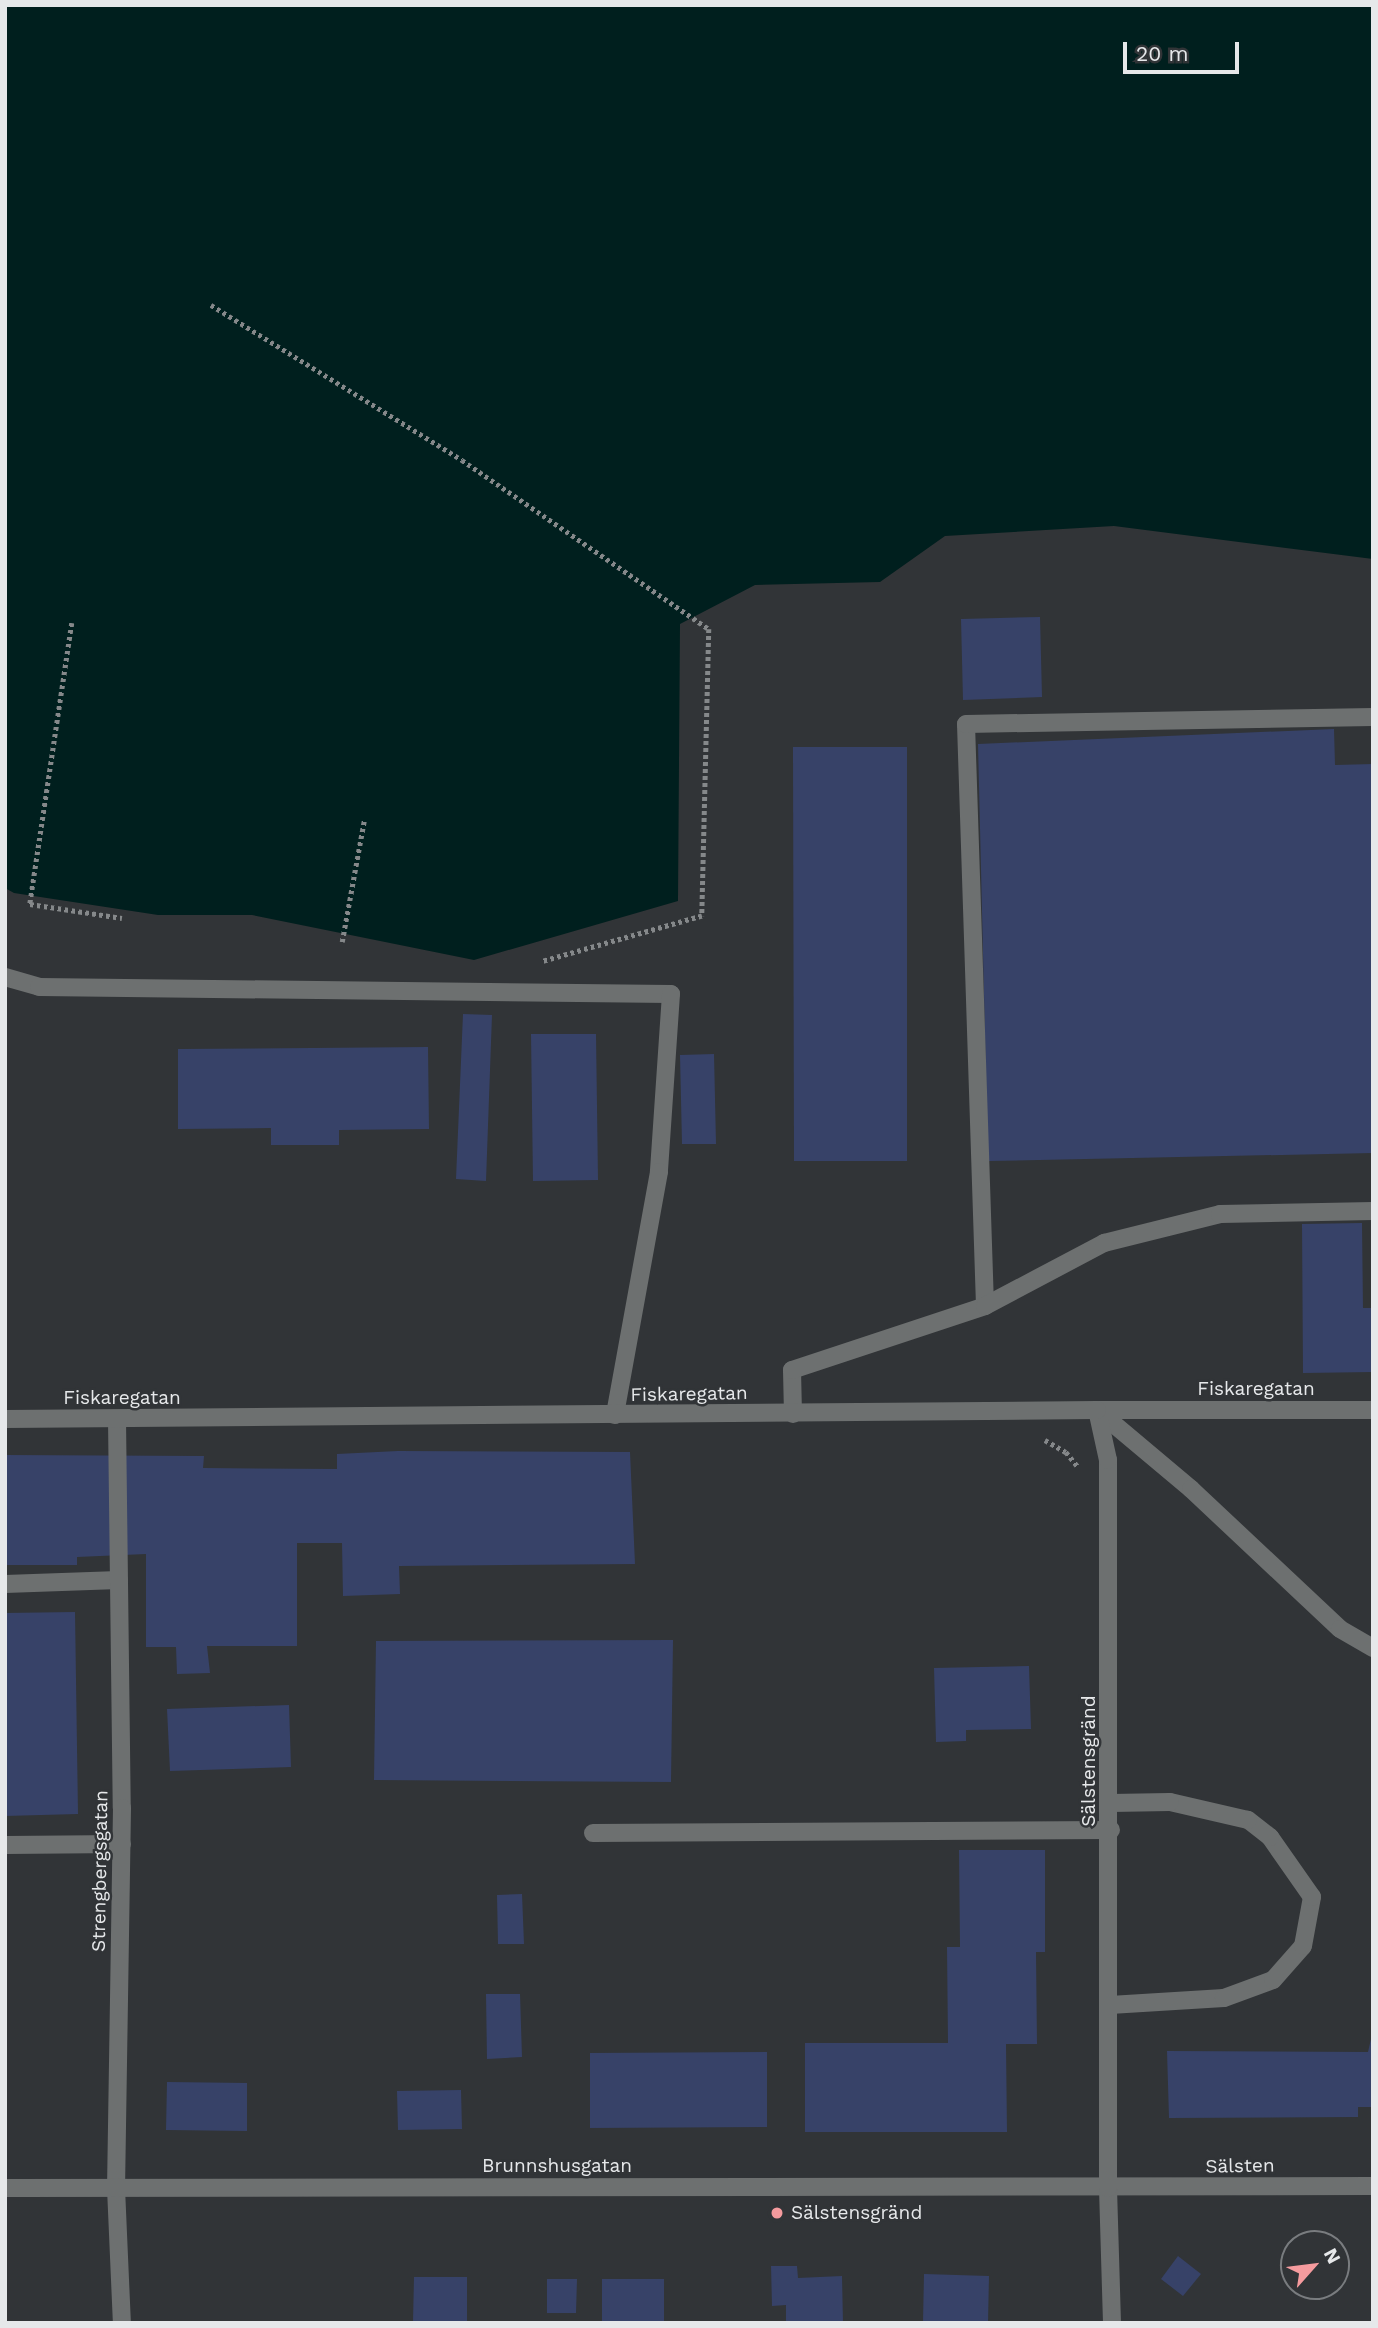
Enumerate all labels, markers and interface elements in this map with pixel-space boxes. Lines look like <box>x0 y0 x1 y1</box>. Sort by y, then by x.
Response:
scale bar <box>1126 28 1242 72</box>
text: 20 m <box>1136 41 1188 66</box>
street label: Fiskaregatan <box>1197 1378 1315 1400</box>
street label: Fiskaregatan <box>630 1382 748 1406</box>
street label: Fiskaregatan <box>63 1387 181 1409</box>
street label: Sälstensgränd <box>1078 1695 1100 1827</box>
street label: Strengbergsgatan <box>87 1790 113 1952</box>
street label: Sälsten <box>1205 2154 1275 2178</box>
street label: Brunnshusgatan <box>482 2155 632 2177</box>
place label: Sälstensgränd <box>791 2202 922 2224</box>
marker: Sälstensgränd <box>769 2205 785 2221</box>
north arrow <box>1280 2230 1350 2300</box>
text: N <box>1319 2244 1346 2267</box>

